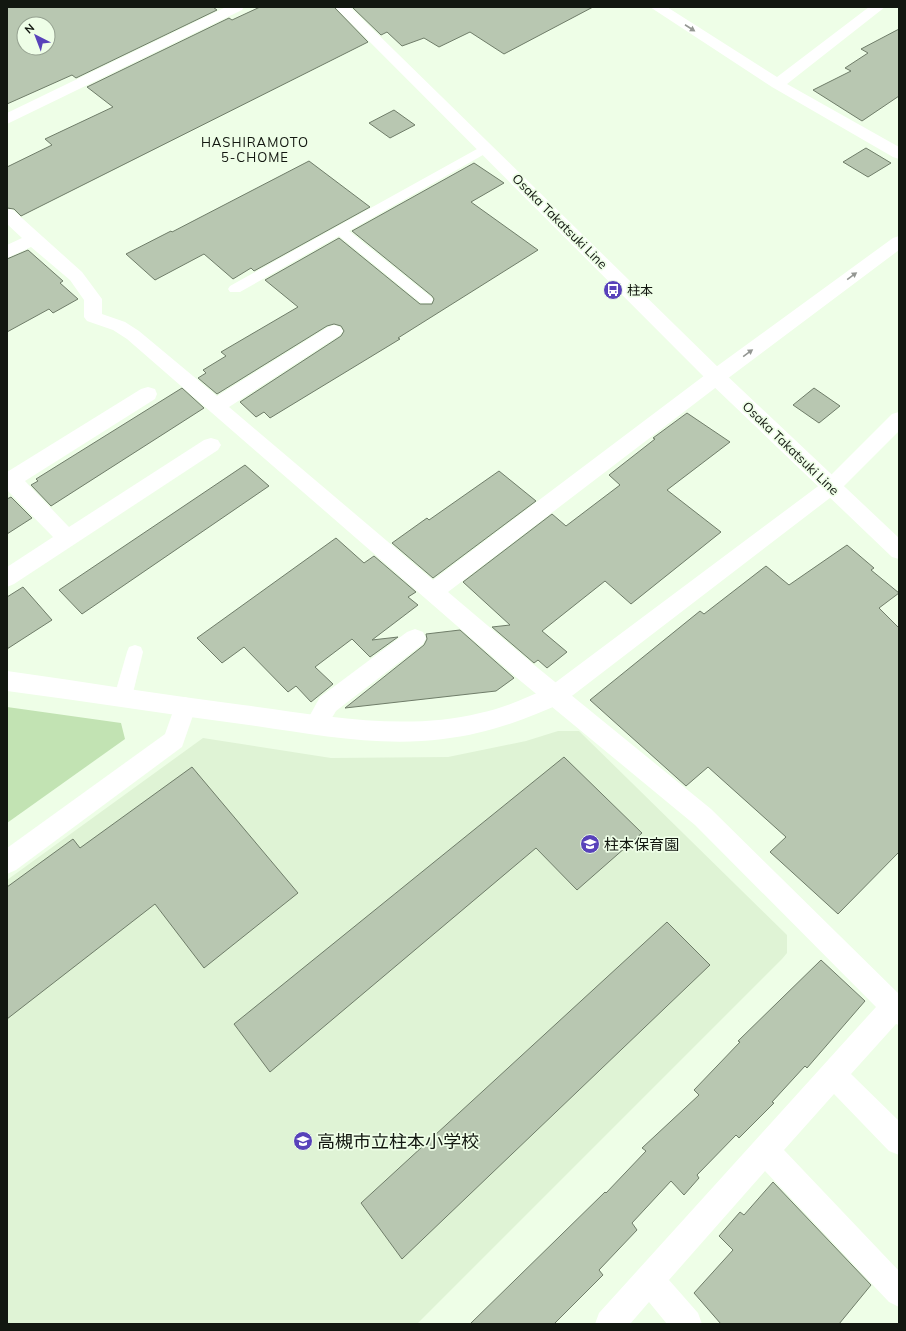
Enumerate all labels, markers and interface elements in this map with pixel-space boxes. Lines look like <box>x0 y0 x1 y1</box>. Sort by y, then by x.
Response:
north arrow <box>16 16 56 56</box>
text: N <box>22 21 37 37</box>
one-way arrow <box>685 24 695 32</box>
district label: HASHIRAMOTO 5-CHOME <box>201 134 309 165</box>
street label: Osaka Takatsuki Line <box>509 170 611 272</box>
one-way arrow <box>847 272 858 280</box>
bus stop icon: 柱本 <box>602 279 624 301</box>
place label: 柱本 <box>627 282 653 298</box>
one-way arrow <box>742 349 753 358</box>
street label: Osaka Takatsuki Line <box>739 398 843 498</box>
school or university icon: 柱本保育園 <box>579 833 601 855</box>
place label: 柱本保育園 <box>604 835 679 854</box>
school or university icon: 高槻市立柱本小学校 <box>292 1130 314 1152</box>
place label: 高槻市立柱本小学校 <box>317 1130 479 1153</box>

